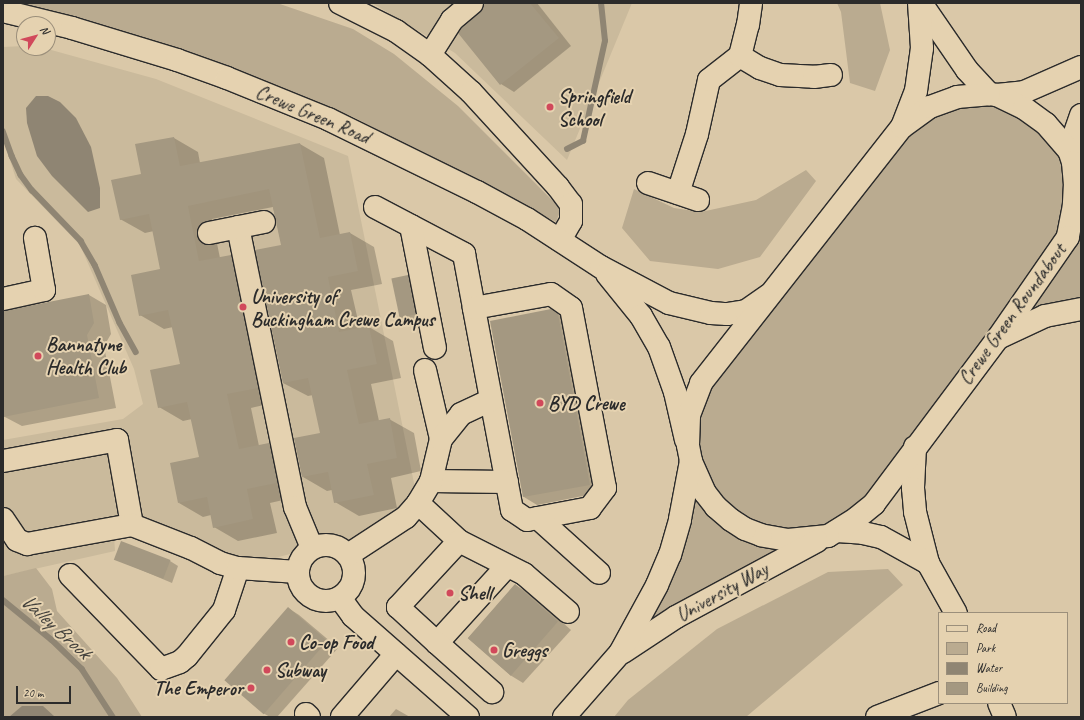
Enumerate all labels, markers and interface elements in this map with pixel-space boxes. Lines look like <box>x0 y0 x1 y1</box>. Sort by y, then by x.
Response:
north arrow <box>16 16 56 56</box>
text: N <box>37 23 53 36</box>
street label: Crewe Green Road <box>252 79 374 149</box>
place label: Springfield School <box>558 84 630 131</box>
marker: Springfield School <box>545 102 555 112</box>
street label: Crewe Green Roundabout <box>953 239 1071 389</box>
place label: University of Buckingham Crewe Campus <box>251 284 435 331</box>
marker: University of Buckingham Crewe Campus <box>238 302 248 312</box>
place label: Bannatyne Health Club <box>46 332 126 379</box>
marker: Bannatyne Health Club <box>33 351 43 361</box>
place label: BYD Crewe <box>548 391 625 415</box>
marker: BYD Crewe <box>535 398 545 408</box>
street label: University Way <box>672 557 772 627</box>
place label: Shell <box>458 581 492 605</box>
water label: Valley Brook <box>16 588 96 664</box>
marker: Shell <box>445 588 455 598</box>
legend <box>938 612 1068 704</box>
text: Road <box>976 620 996 636</box>
place label: Co-op Food <box>299 630 373 654</box>
marker: Co-op Food <box>286 637 296 647</box>
place label: Greggs <box>502 638 547 662</box>
text: Park <box>976 640 995 656</box>
marker: Greggs <box>489 645 499 655</box>
place label: Subway <box>275 658 326 682</box>
text: Water <box>976 660 1002 676</box>
marker: Subway <box>262 665 272 675</box>
place label: The Emperor <box>155 676 243 700</box>
scale bar <box>18 678 73 704</box>
text: Building <box>976 680 1008 696</box>
marker: The Emperor <box>246 683 256 693</box>
text: 20 m <box>23 685 43 701</box>

